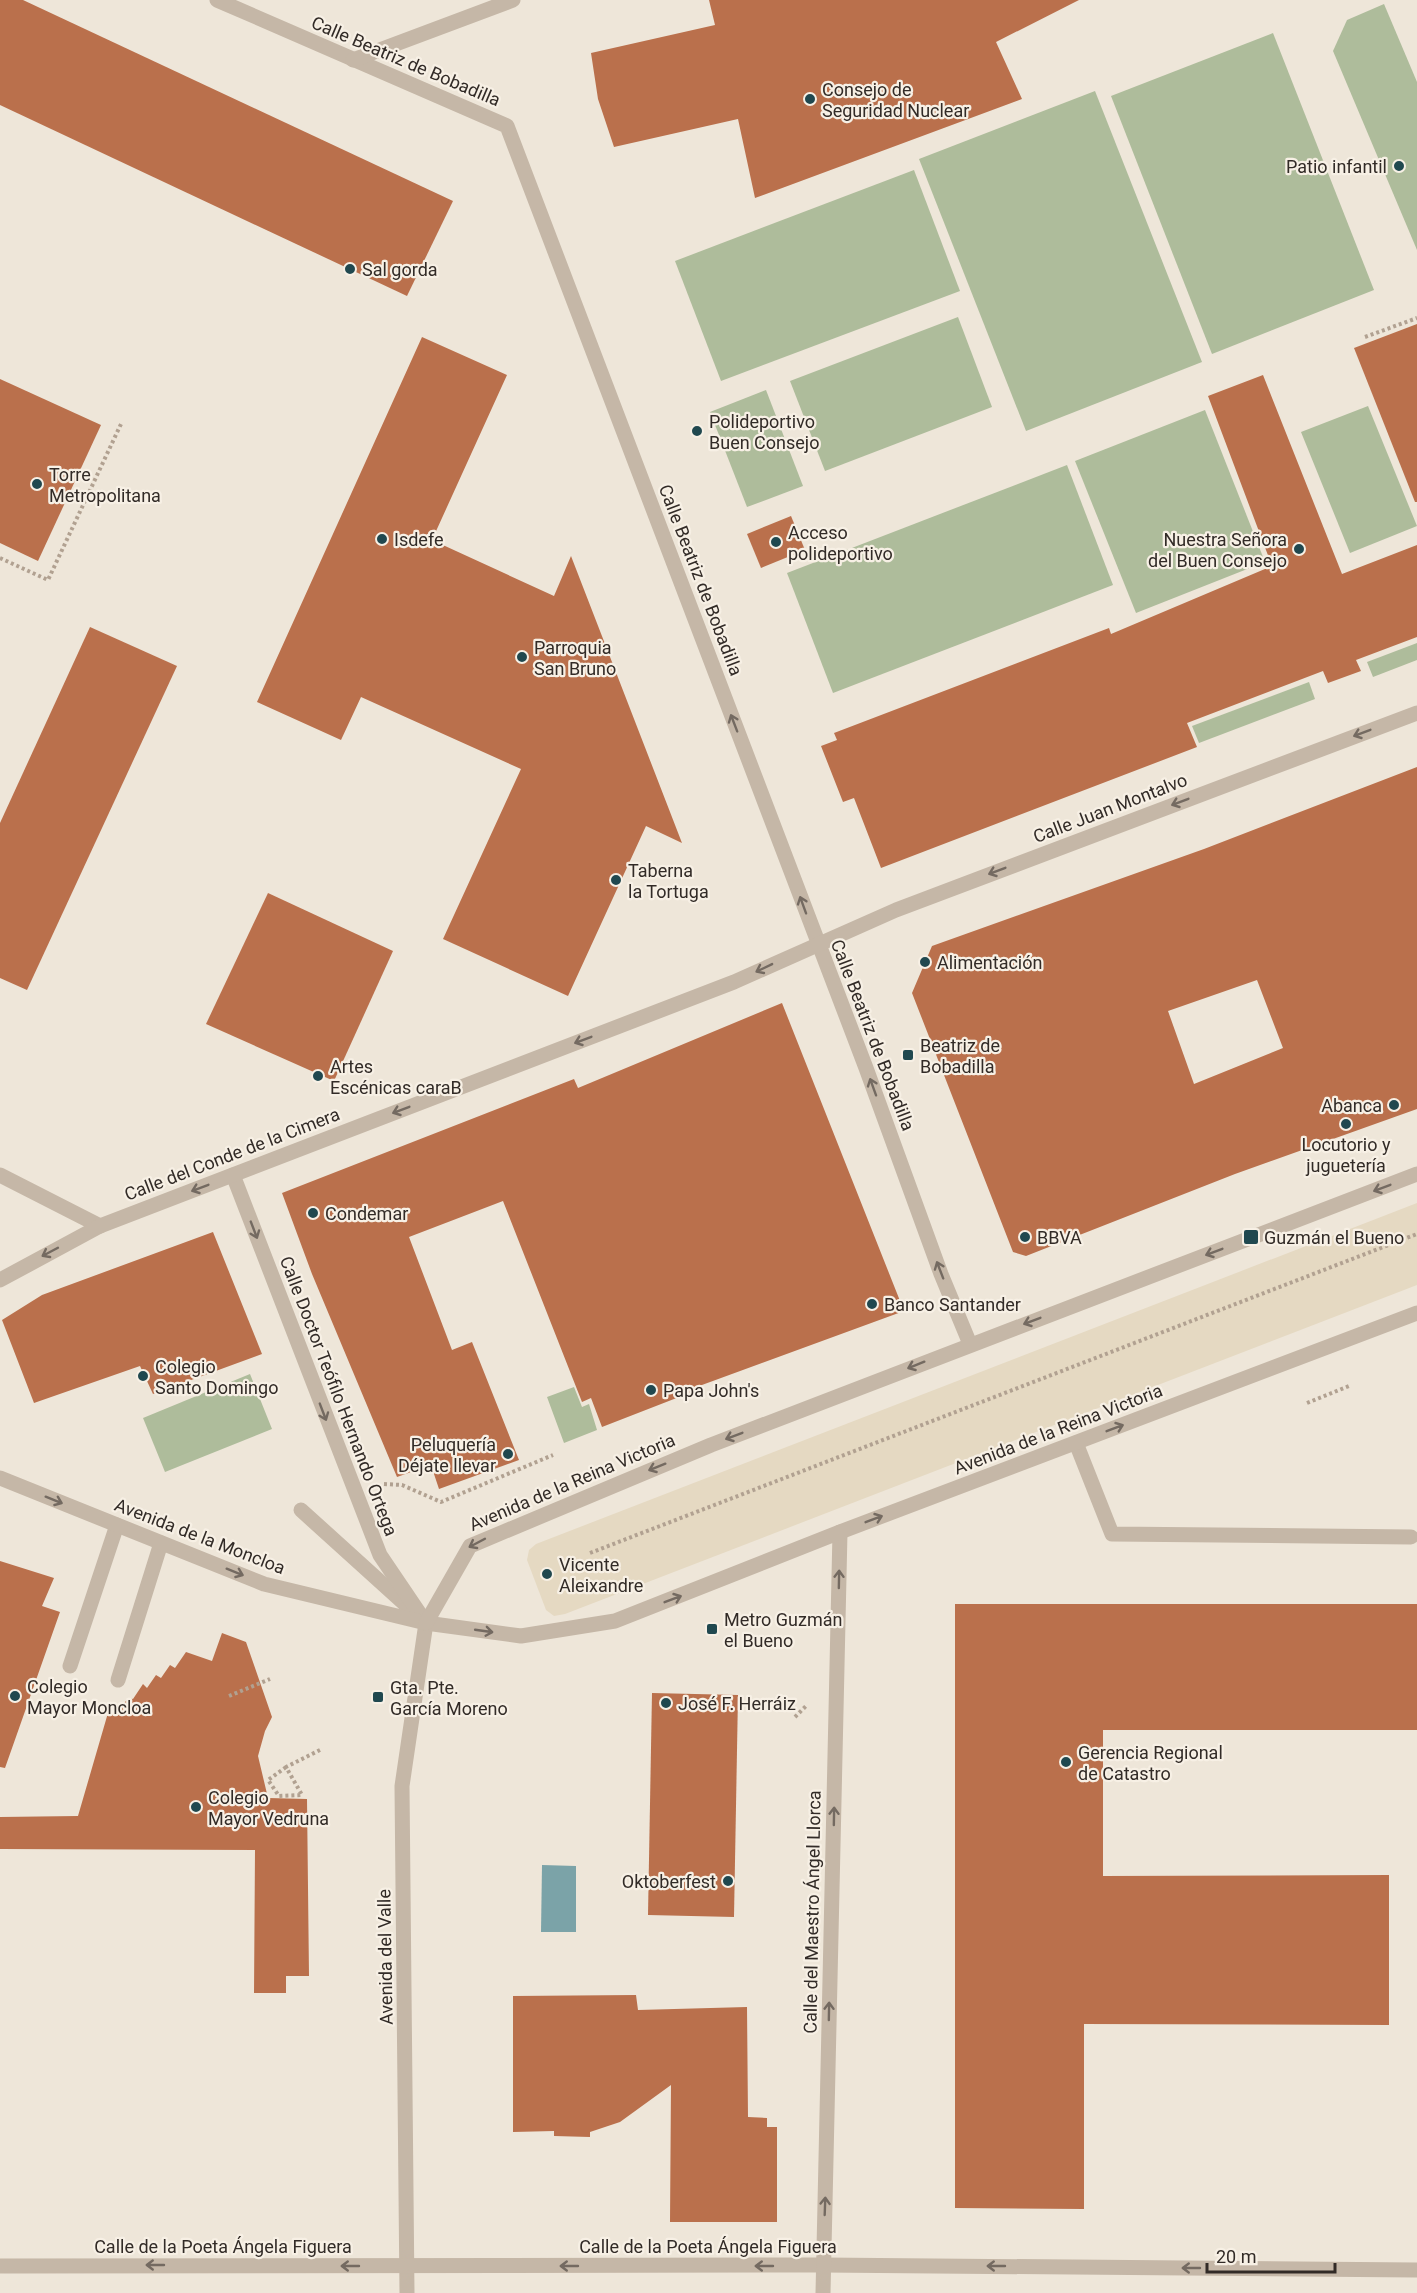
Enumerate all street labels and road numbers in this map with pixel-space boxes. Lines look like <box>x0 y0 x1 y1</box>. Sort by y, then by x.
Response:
street label: Calle Beatriz de Bobadilla <box>308 12 504 110</box>
street label: Calle Beatriz de Bobadilla <box>655 481 747 679</box>
street label: Calle Juan Montalvo <box>1030 769 1190 847</box>
street label: Calle Beatriz de Bobadilla <box>827 936 919 1134</box>
street label: Calle del Conde de la Cimera <box>122 1103 342 1205</box>
street label: Calle Doctor Teófilo Hernando Ortega <box>276 1253 402 1539</box>
street label: Avenida de la Reina Victoria <box>951 1379 1165 1479</box>
street label: Avenida de la Reina Victoria <box>466 1429 678 1535</box>
street label: Avenida de la Moncloa <box>112 1494 288 1578</box>
street label: Calle del Maestro Ángel Llorca <box>799 1790 825 2034</box>
street label: Avenida del Valle <box>373 1889 397 2025</box>
street label: Calle de la Poeta Ángela Figuera <box>94 2236 352 2257</box>
street label: Calle de la Poeta Ángela Figuera <box>579 2236 837 2257</box>

